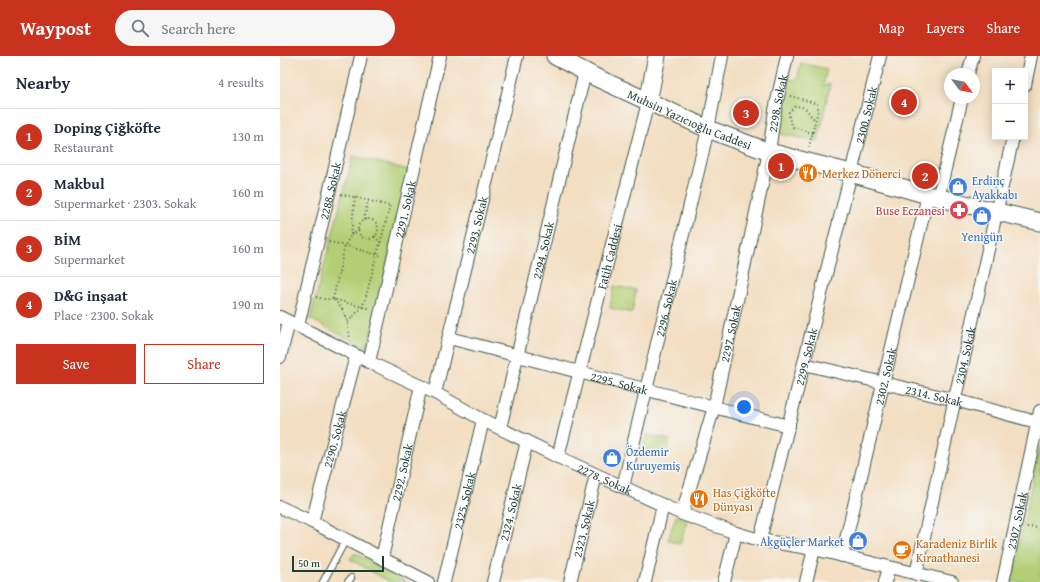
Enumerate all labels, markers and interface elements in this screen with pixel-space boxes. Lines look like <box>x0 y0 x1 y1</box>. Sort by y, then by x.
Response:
search box <box>115 10 395 46</box>
text: Waypost <box>20 14 91 42</box>
icon: search <box>129 17 151 39</box>
text: Search here <box>161 18 235 39</box>
text: Map <box>879 18 905 38</box>
text: Layers <box>927 18 965 38</box>
text: Share <box>987 18 1020 38</box>
north arrow <box>944 68 980 104</box>
map controls <box>992 68 1028 140</box>
button: + <box>992 68 1028 104</box>
text: Nearby <box>16 70 70 95</box>
street label: 2298. Sokak <box>763 72 791 133</box>
text: 4 results <box>218 73 264 92</box>
street label: 2300. Sokak <box>850 84 881 145</box>
street label: Muhsin Yazıcıoğlu Caddesi <box>625 85 755 153</box>
pin: 4 <box>891 87 917 117</box>
pin: 3 <box>733 98 759 128</box>
button: − <box>992 104 1028 140</box>
text: Doping Çiğköfte <box>54 117 161 138</box>
text: 1 <box>26 127 32 146</box>
text: 130 m <box>232 127 264 146</box>
text: Restaurant <box>54 138 114 157</box>
pin: 1 <box>768 151 794 181</box>
street label: 2288. Sokak <box>315 159 345 221</box>
pin: 2 <box>912 161 938 191</box>
restaurant icon: Merkez Dönerci <box>797 162 819 184</box>
place label: Merkez Dönerci <box>822 165 902 182</box>
place label: Erdinç Ayakkabı <box>972 172 1018 203</box>
text: Makbul <box>54 173 105 194</box>
shop icon: Erdinç Ayakkabı <box>947 176 969 198</box>
street label: 2291. Sokak <box>390 178 420 239</box>
text: 2 <box>26 183 32 202</box>
text: 160 m <box>232 183 264 202</box>
text: Supermarket · 2303. Sokak <box>54 194 196 213</box>
street label: 2293. Sokak <box>461 194 491 255</box>
pharmacy icon: Buse Eczanesi <box>948 199 970 221</box>
place label: Buse Eczanesi <box>876 202 946 219</box>
shop icon: Yenigün <box>971 205 993 227</box>
street label: 2294. Sokak <box>527 219 558 280</box>
street label: Fatih Caddesi <box>592 221 625 291</box>
place label: Yenigün <box>961 228 1003 245</box>
text: BİM <box>54 229 81 250</box>
text: 3 <box>26 239 32 258</box>
text: 160 m <box>232 239 264 258</box>
text: Supermarket <box>54 250 125 269</box>
street label: 2296. Sokak <box>650 277 681 338</box>
text: D&G inşaat <box>54 285 128 306</box>
text: 4 <box>26 295 32 314</box>
text: 190 m <box>232 295 264 314</box>
street label: 2297. Sokak <box>715 302 745 364</box>
text: Place · 2300. Sokak <box>54 306 154 325</box>
street label: 2304. Sokak <box>950 324 979 386</box>
street label: 2299. Sokak <box>790 325 821 387</box>
button: Save <box>16 344 136 384</box>
button: Share <box>144 344 264 384</box>
street label: 2302. Sokak <box>870 345 900 406</box>
street label: 2295. Sokak <box>589 367 651 398</box>
street label: 2314. Sokak <box>904 380 966 411</box>
your location <box>734 397 754 417</box>
street label: 2290. Sokak <box>318 408 350 469</box>
street label: 2292. Sokak <box>387 441 416 503</box>
place label: Özdemir Kuruyemiş <box>626 443 681 474</box>
shop icon: Özdemir Kuruyemiş <box>601 447 623 469</box>
street label: 2278. Sokak <box>575 459 636 499</box>
street label: 2325. Sokak <box>449 469 479 531</box>
street label: 2324. Sokak <box>495 481 525 542</box>
place label: Has Çiğköfte Dünyası <box>713 484 776 515</box>
restaurant icon: Has Çiğköfte Dünyası <box>688 488 710 510</box>
street label: 2307. Sokak <box>1002 489 1031 551</box>
street label: 2323. Sokak <box>568 497 598 559</box>
shop icon: Akgüçler Market <box>847 530 869 552</box>
place label: Akgüçler Market <box>760 533 845 550</box>
place label: Karadeniz Birlik Kıraathanesi <box>916 535 998 566</box>
cafe icon: Karadeniz Birlik Kıraathanesi <box>891 539 913 561</box>
scale bar <box>292 554 384 573</box>
text: 50 m <box>298 555 320 571</box>

